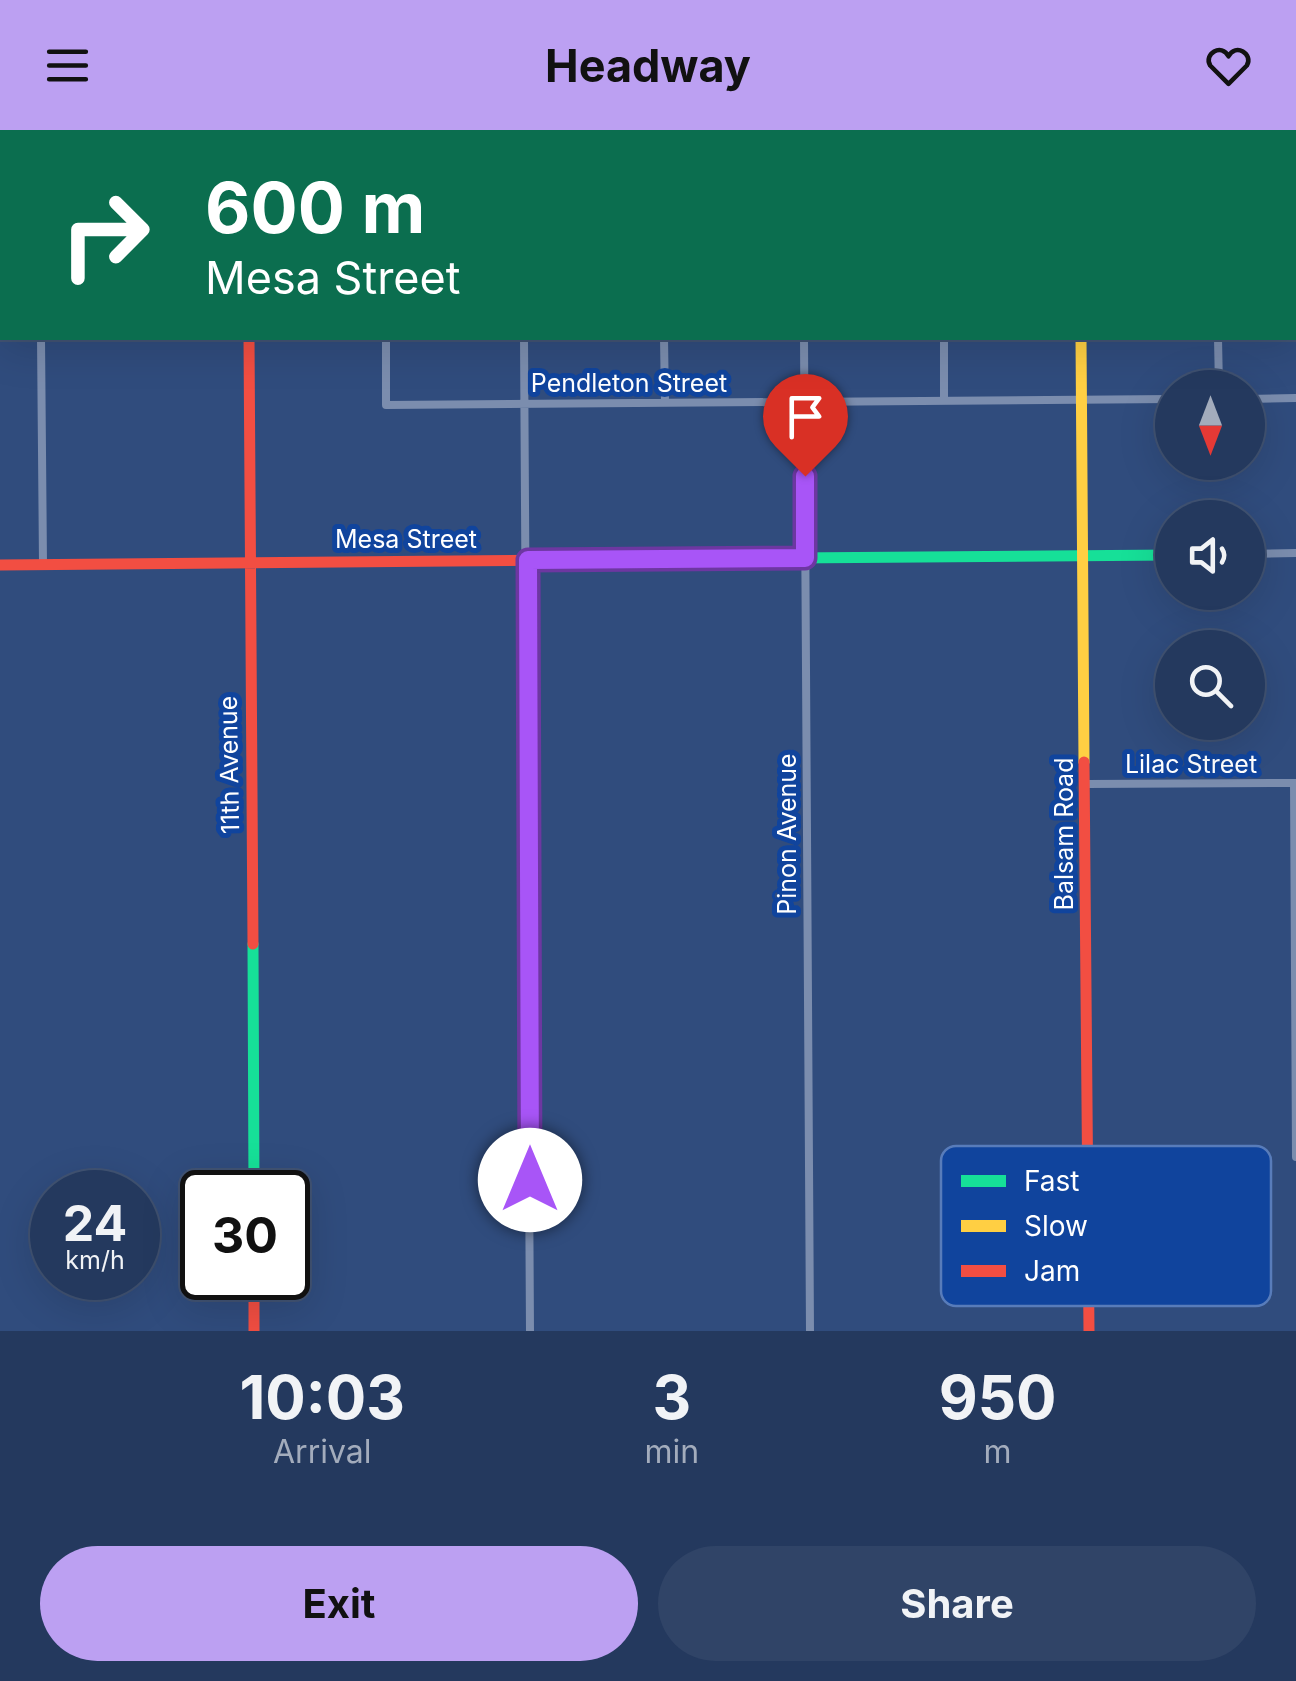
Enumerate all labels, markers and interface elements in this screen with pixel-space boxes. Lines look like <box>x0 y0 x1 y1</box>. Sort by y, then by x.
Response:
icon: menu <box>40 38 95 93</box>
text: Headway <box>545 38 751 93</box>
icon: heart <box>1201 38 1256 93</box>
text: 600 m <box>205 165 425 250</box>
icon: right <box>40 170 170 300</box>
text: Mesa Street <box>205 250 461 305</box>
street label: Pendleton Street <box>531 368 727 398</box>
north arrow <box>1155 370 1265 480</box>
map controls <box>1155 370 1265 740</box>
pin <box>763 374 848 477</box>
icon: arrive <box>778 389 833 444</box>
button: sound <box>1155 500 1265 610</box>
street label: Mesa Street <box>335 524 477 554</box>
button: search <box>1155 630 1265 740</box>
street label: 11th Avenue <box>213 695 245 835</box>
street label: Lilac Street <box>1125 749 1257 779</box>
street label: Pinon Avenue <box>772 753 802 915</box>
street label: Balsam Road <box>1049 758 1079 910</box>
position arrow <box>478 1128 582 1232</box>
legend <box>941 1146 1271 1306</box>
text: Fast <box>1024 1164 1080 1198</box>
speed limit sign: 30 <box>180 1170 310 1300</box>
text: 24 <box>63 1193 127 1253</box>
text: Slow <box>1024 1209 1088 1243</box>
text: km/h <box>65 1245 125 1275</box>
text: Jam <box>1024 1254 1080 1288</box>
text: 10:03 <box>239 1361 405 1433</box>
text: 3 <box>653 1361 691 1433</box>
text: 950 <box>939 1361 1056 1433</box>
text: Arrival <box>273 1432 372 1471</box>
text: min <box>645 1432 699 1471</box>
text: m <box>984 1432 1012 1471</box>
button: Exit <box>40 1546 638 1661</box>
button: Share <box>658 1546 1256 1661</box>

